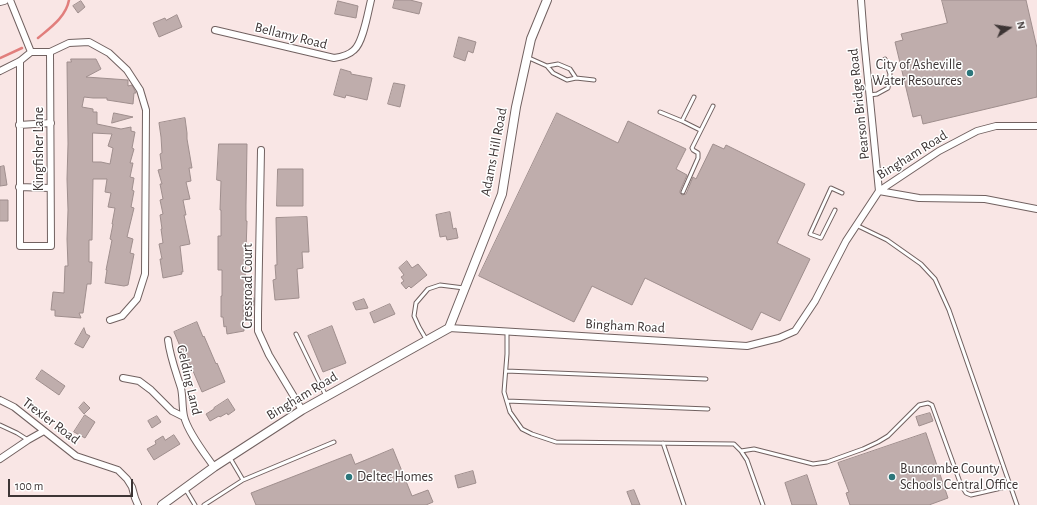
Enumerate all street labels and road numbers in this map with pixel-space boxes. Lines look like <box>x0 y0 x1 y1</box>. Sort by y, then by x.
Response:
street label: Bellamy Road <box>253 19 329 53</box>
street label: Pearson Bridge Road <box>845 48 873 160</box>
street label: Adams Hill Road <box>477 106 511 198</box>
street label: Kingfisher Lane <box>31 107 47 191</box>
street label: Bingham Road <box>874 127 950 183</box>
street label: Cressroad Court <box>240 243 256 329</box>
street label: Bingham Road <box>585 316 665 336</box>
street label: Gelding Land <box>173 343 205 417</box>
street label: Bingham Road <box>263 368 341 424</box>
street label: Trexler Road <box>19 394 83 448</box>

